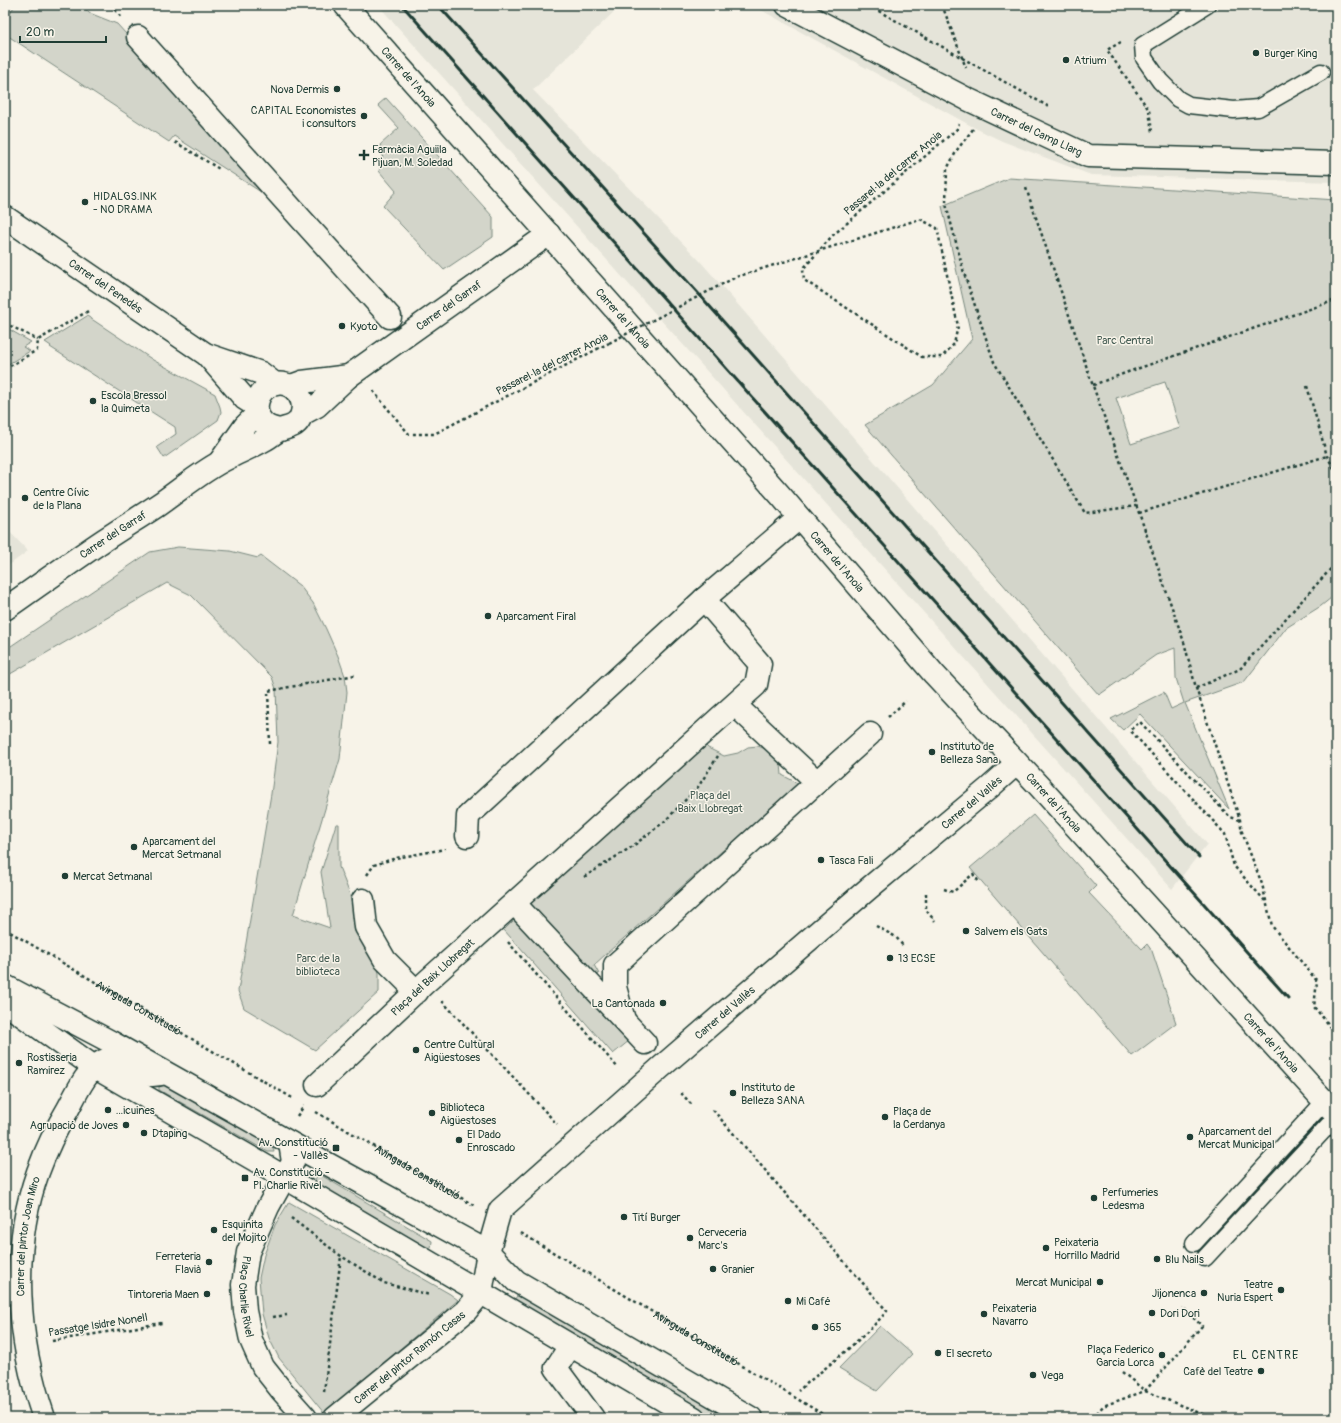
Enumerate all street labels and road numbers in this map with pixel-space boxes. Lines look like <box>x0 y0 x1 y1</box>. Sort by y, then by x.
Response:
street label: Carrer de l'Anoia <box>379 44 439 110</box>
street label: Carrer del Camp Llarg <box>989 105 1085 159</box>
street label: Passarel·la del carrer Anoia <box>841 128 945 218</box>
street label: Carrer del Penedés <box>66 256 145 316</box>
street label: Carrer del Garraf <box>413 277 484 333</box>
street label: Carrer de l'Anoia <box>593 286 653 351</box>
street label: Passarel·la del carrer Anoia <box>494 330 610 398</box>
street label: Carrer del Garraf <box>77 508 149 561</box>
street label: Carrer de l'Anoia <box>808 528 867 595</box>
street label: Carrer de l'Anoia <box>1023 770 1084 835</box>
street label: Carrer del Vallès <box>939 773 1004 832</box>
street label: Plaça del Baix Llobregat <box>388 935 477 1018</box>
street label: Avinguda Constitució <box>93 977 184 1038</box>
street label: Carrer del Vallès <box>692 983 757 1042</box>
street label: Carrer de l'Anoia <box>1241 1010 1302 1075</box>
street label: Avinguda Constitució <box>372 1142 463 1202</box>
street label: Carrer del pintor Joan Miro <box>14 1175 43 1297</box>
street label: Plaça Charlie Rivel <box>236 1255 257 1338</box>
street label: Avinguda Constitució <box>651 1307 741 1369</box>
street label: Carrer del pintor Ramón Casas <box>351 1308 468 1407</box>
street label: Passatge Isidre Nonell <box>48 1311 148 1339</box>

